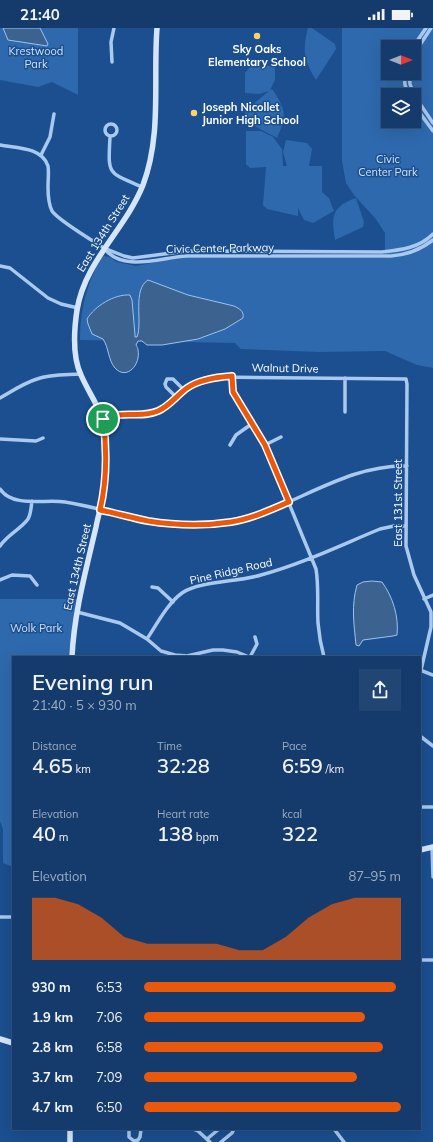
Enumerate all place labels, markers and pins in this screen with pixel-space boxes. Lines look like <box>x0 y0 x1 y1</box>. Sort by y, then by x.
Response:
marker: Sky Oaks Elementary School <box>252 31 262 41</box>
place label: Sky Oaks Elementary School <box>208 42 306 69</box>
place label: Joseph Nicollet Junior High School <box>202 100 299 127</box>
marker: Joseph Nicollet Junior High School <box>189 108 199 118</box>
pin <box>86 402 120 436</box>

